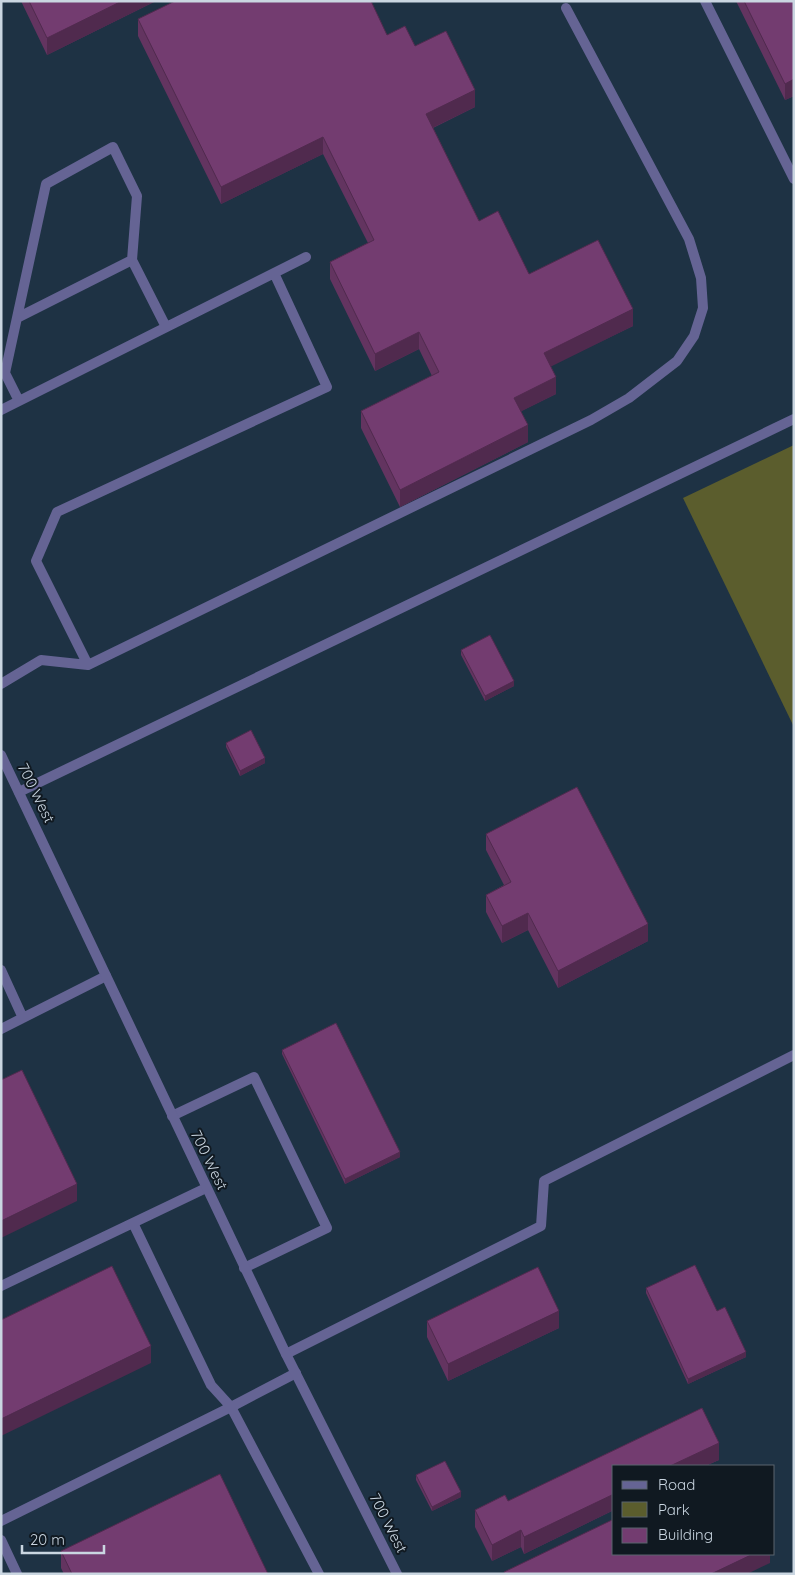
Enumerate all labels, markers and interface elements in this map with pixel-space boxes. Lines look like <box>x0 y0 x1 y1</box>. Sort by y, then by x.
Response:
street label: 700 West <box>14 760 59 826</box>
street label: 700 West <box>187 1127 232 1193</box>
legend <box>612 1465 775 1555</box>
text: Road <box>658 1475 695 1494</box>
street label: 700 West <box>365 1490 412 1556</box>
text: Park <box>658 1500 690 1519</box>
scale bar <box>22 1522 105 1554</box>
text: Building <box>658 1525 713 1544</box>
text: 20 m <box>30 1530 65 1549</box>

